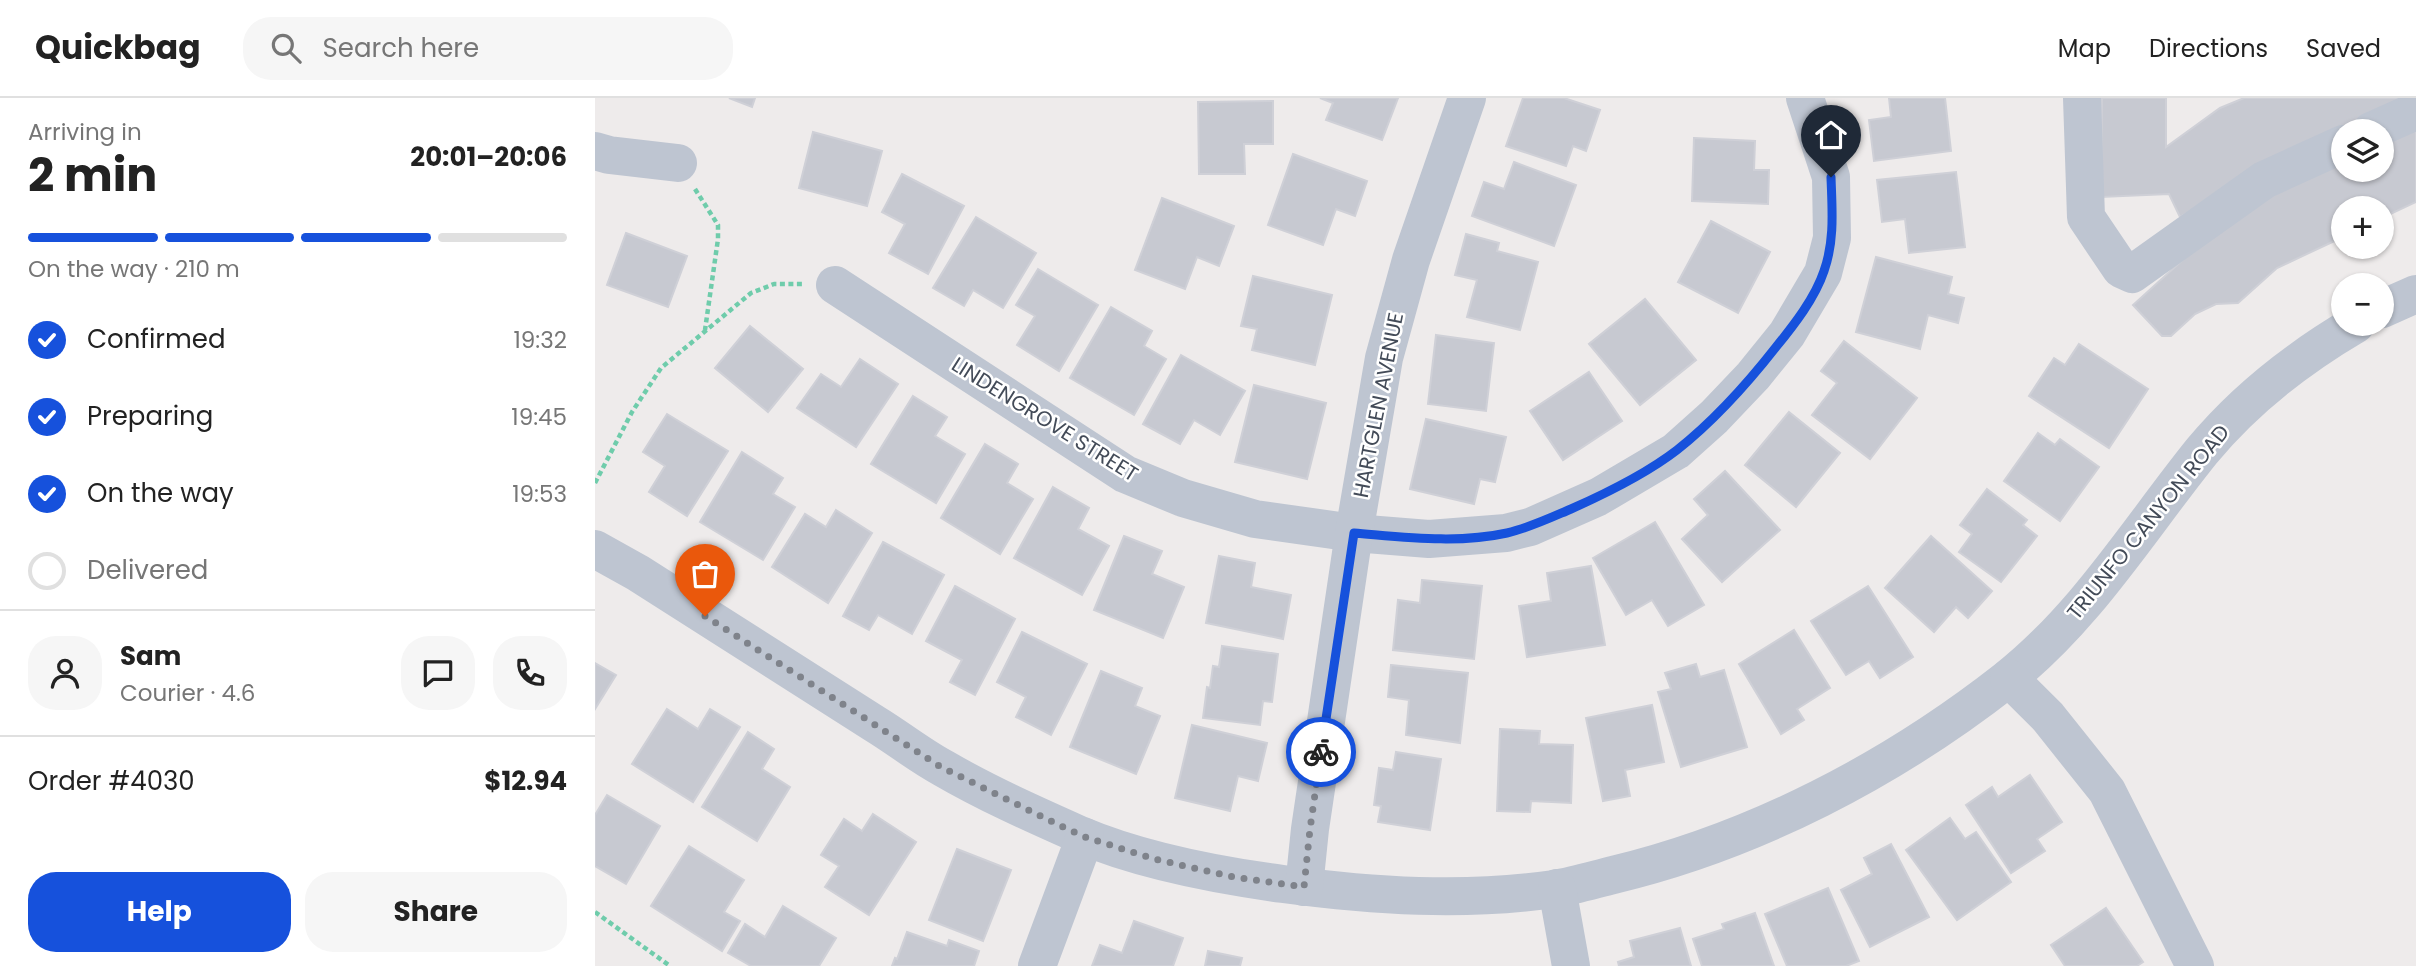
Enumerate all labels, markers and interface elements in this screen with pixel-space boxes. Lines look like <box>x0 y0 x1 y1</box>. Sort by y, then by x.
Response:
search box <box>243 17 733 80</box>
text: Quickbag <box>35 24 201 71</box>
icon: search <box>267 29 305 67</box>
text: Search here <box>323 30 479 66</box>
text: Map <box>2058 32 2111 65</box>
text: Directions <box>2149 32 2268 65</box>
text: Saved <box>2306 32 2381 65</box>
pin <box>1801 105 1861 177</box>
text: Arriving in <box>28 116 142 148</box>
icon: home <box>1812 116 1850 154</box>
map controls <box>2331 119 2394 336</box>
button: layers <box>2331 119 2394 182</box>
text: 20:01–20:06 <box>410 139 567 175</box>
text: 2 min <box>28 143 157 207</box>
button: + <box>2331 196 2394 259</box>
text: On the way · 210 m <box>28 253 240 285</box>
button: − <box>2331 273 2394 336</box>
street label: HARTGLEN AVENUE <box>1346 310 1410 500</box>
icon: check <box>28 321 66 359</box>
text: Confirmed <box>87 321 225 357</box>
text: 19:32 <box>513 324 567 356</box>
street label: LINDENGROVE STREET <box>946 350 1144 488</box>
icon: check <box>28 398 66 436</box>
text: Preparing <box>87 398 213 434</box>
text: 19:45 <box>511 401 567 433</box>
street label: TRIUNFO CANYON ROAD <box>2060 418 2236 626</box>
icon: check <box>28 475 66 513</box>
text: On the way <box>87 475 234 511</box>
text: 19:53 <box>512 478 567 510</box>
pin <box>675 544 735 616</box>
text: Delivered <box>87 552 208 588</box>
icon: bag <box>686 555 724 593</box>
button: person <box>28 636 102 710</box>
button: chat <box>401 636 475 710</box>
button: phone <box>493 636 567 710</box>
text: Sam <box>120 638 181 674</box>
text: Courier · 4.6 <box>120 677 255 709</box>
courier <box>1286 717 1356 787</box>
icon: bike <box>1302 733 1340 771</box>
text: Order #4030 <box>28 763 195 799</box>
text: $12.94 <box>484 763 567 799</box>
button: Help <box>28 872 291 952</box>
button: Share <box>305 872 567 952</box>

